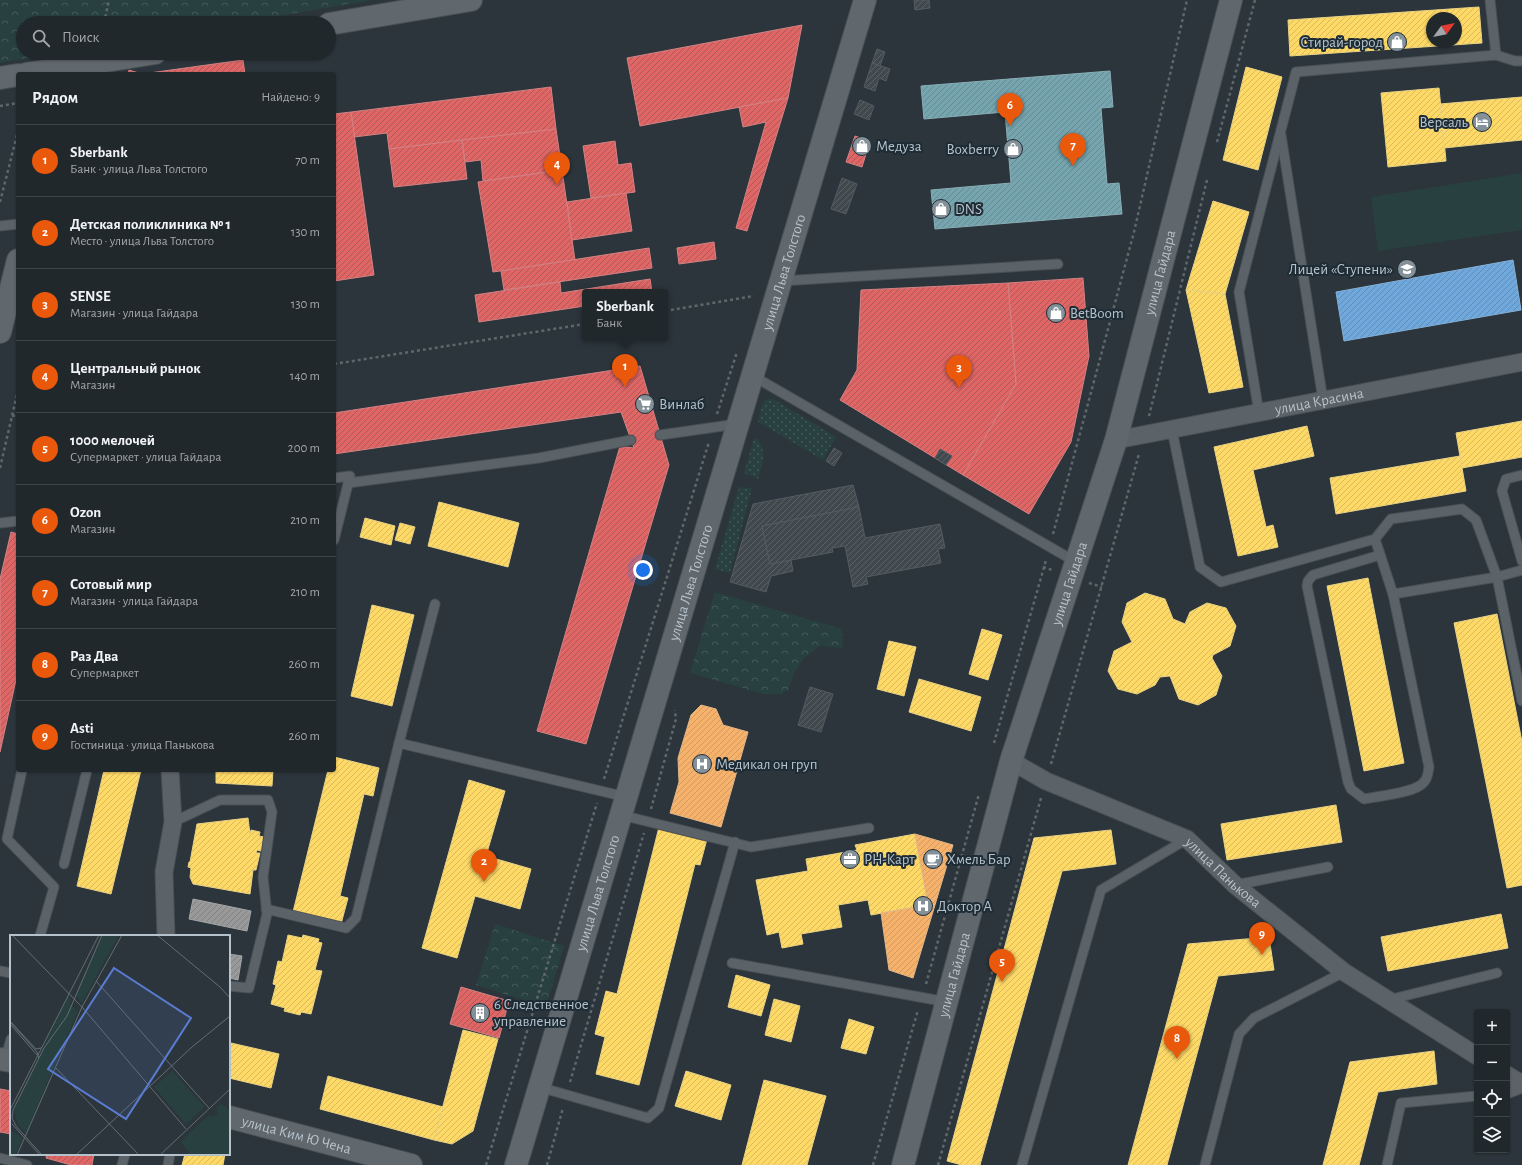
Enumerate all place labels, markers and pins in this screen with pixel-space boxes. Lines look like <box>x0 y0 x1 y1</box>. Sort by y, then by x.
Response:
shop icon: Стирай-город <box>1386 31 1408 53</box>
place label: Стирай-город <box>1300 35 1383 50</box>
pin: 6 <box>997 93 1023 126</box>
hotel icon: Версаль <box>1471 111 1493 133</box>
place label: Версаль <box>1419 115 1469 130</box>
pin: 7 <box>1060 133 1086 166</box>
shop icon: Медуза <box>851 135 873 157</box>
shop icon: Boxberry <box>1002 138 1024 160</box>
place label: Медуза <box>876 139 922 154</box>
place label: Boxberry <box>947 142 1000 157</box>
pin: 4 <box>544 152 570 185</box>
shop icon: DNS <box>930 198 952 220</box>
place label: DNS <box>955 202 982 217</box>
school or university icon: Лицей «Ступени» <box>1396 258 1418 280</box>
place label: Лицей «Ступени» <box>1289 262 1393 277</box>
shop icon: BetBoom <box>1045 302 1067 324</box>
place label: BetBoom <box>1070 306 1124 321</box>
pin: 1 <box>612 354 638 387</box>
pin: 3 <box>946 355 972 388</box>
supermarket icon: Винлаб <box>634 393 656 415</box>
place label: Винлаб <box>659 397 704 412</box>
hospital icon: Медикал он груп <box>691 753 713 775</box>
place label: Медикал он груп <box>716 757 817 772</box>
office icon: РН-Карт <box>839 848 861 870</box>
cafe icon: Хмель Бар <box>922 848 944 870</box>
pin: 2 <box>471 849 497 882</box>
place label: РН-Карт <box>864 852 915 867</box>
place label: Хмель Бар <box>947 852 1011 867</box>
hospital icon: Доктор А <box>912 895 934 917</box>
place label: Доктор А <box>937 899 992 914</box>
pin: 9 <box>1249 922 1275 955</box>
pin: 5 <box>989 949 1015 982</box>
place label: 6 Следственное управление <box>493 997 589 1029</box>
building icon: 6 Следственное управление <box>469 1002 491 1024</box>
pin: 8 <box>1164 1026 1190 1059</box>

